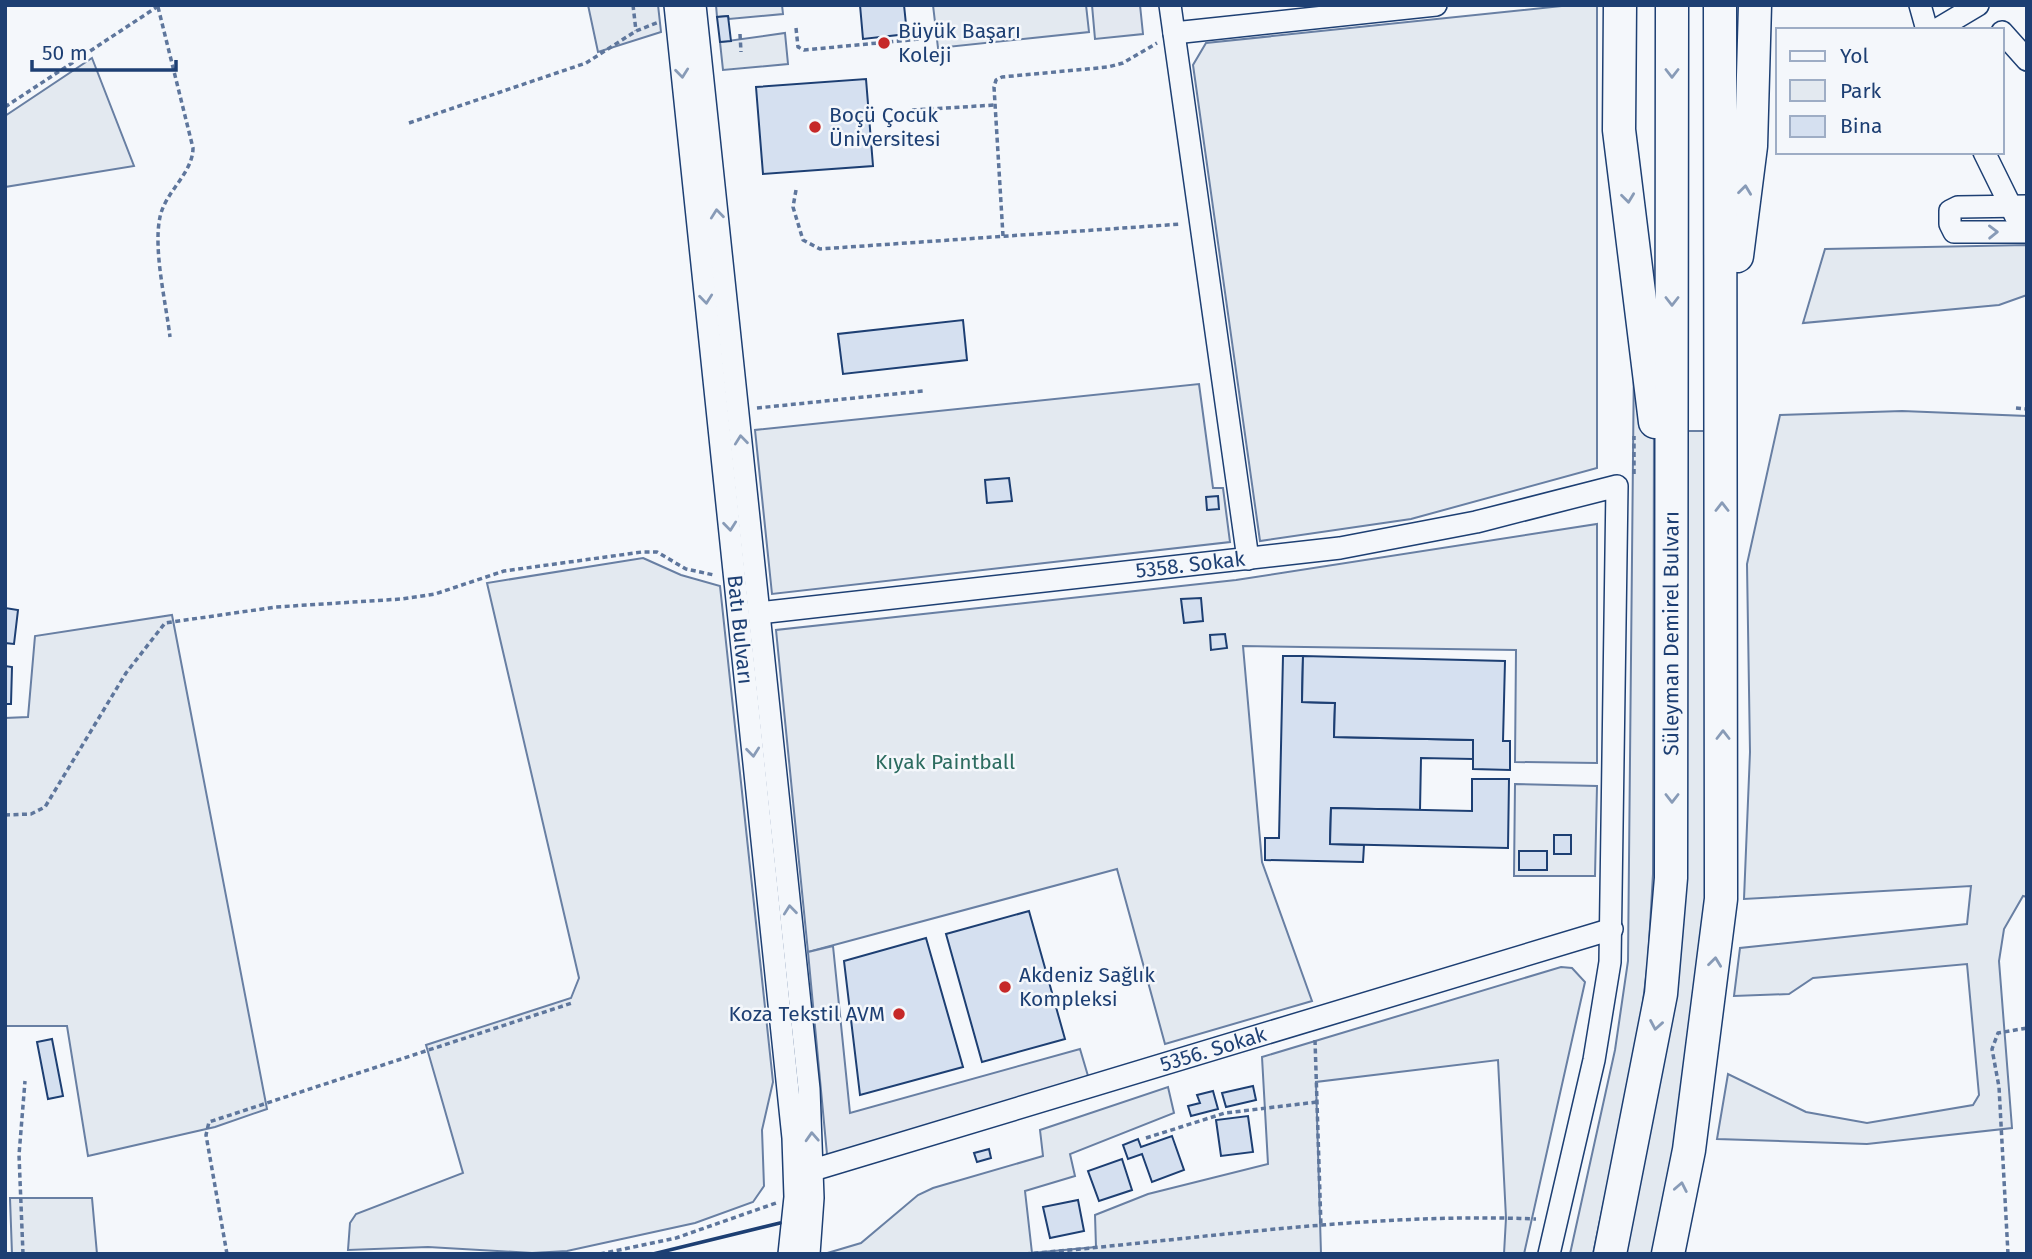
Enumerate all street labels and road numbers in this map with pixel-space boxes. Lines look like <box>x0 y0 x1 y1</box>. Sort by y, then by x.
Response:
street label: Süleyman Demirel Bulvarı <box>1658 511 1684 756</box>
street label: 5358. Sokak <box>1134 546 1247 584</box>
street label: Batı Bulvarı <box>721 574 759 686</box>
street label: 5356. Sokak <box>1157 1021 1270 1078</box>

